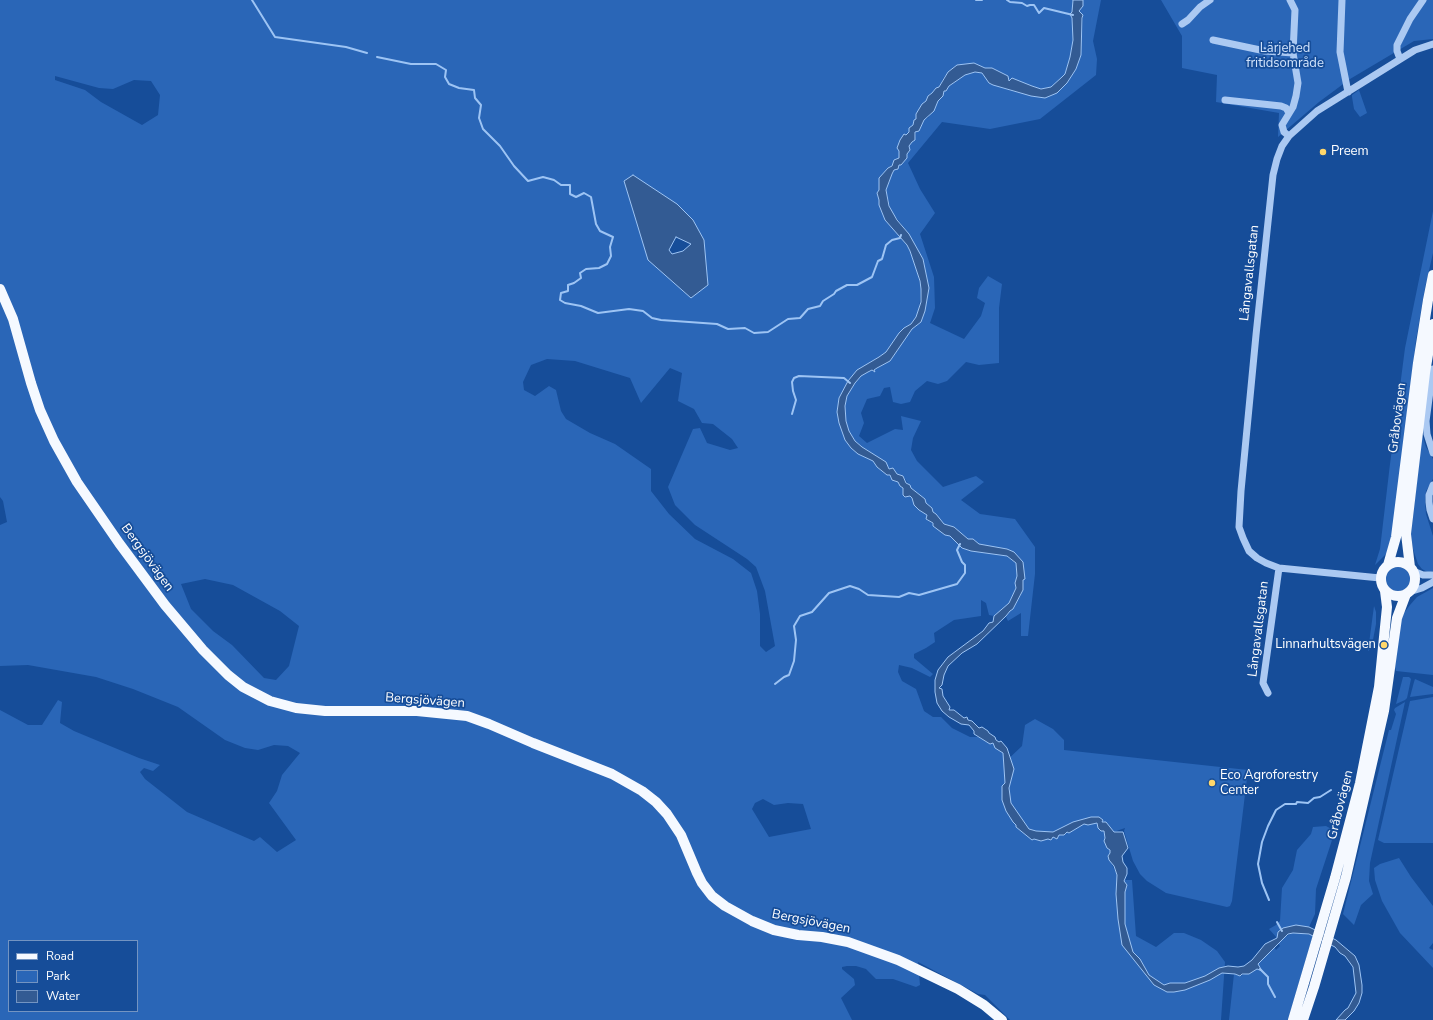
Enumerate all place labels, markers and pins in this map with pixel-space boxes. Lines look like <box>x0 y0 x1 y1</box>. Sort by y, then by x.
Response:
place label: Preem <box>1331 144 1369 160</box>
marker: Preem <box>1318 147 1328 157</box>
place label: Linnarhultsvägen <box>1275 637 1376 653</box>
marker: Linnarhultsvägen <box>1379 640 1389 650</box>
place label: Eco Agroforestry Center <box>1220 768 1318 799</box>
marker: Eco Agroforestry Center <box>1207 778 1217 788</box>

